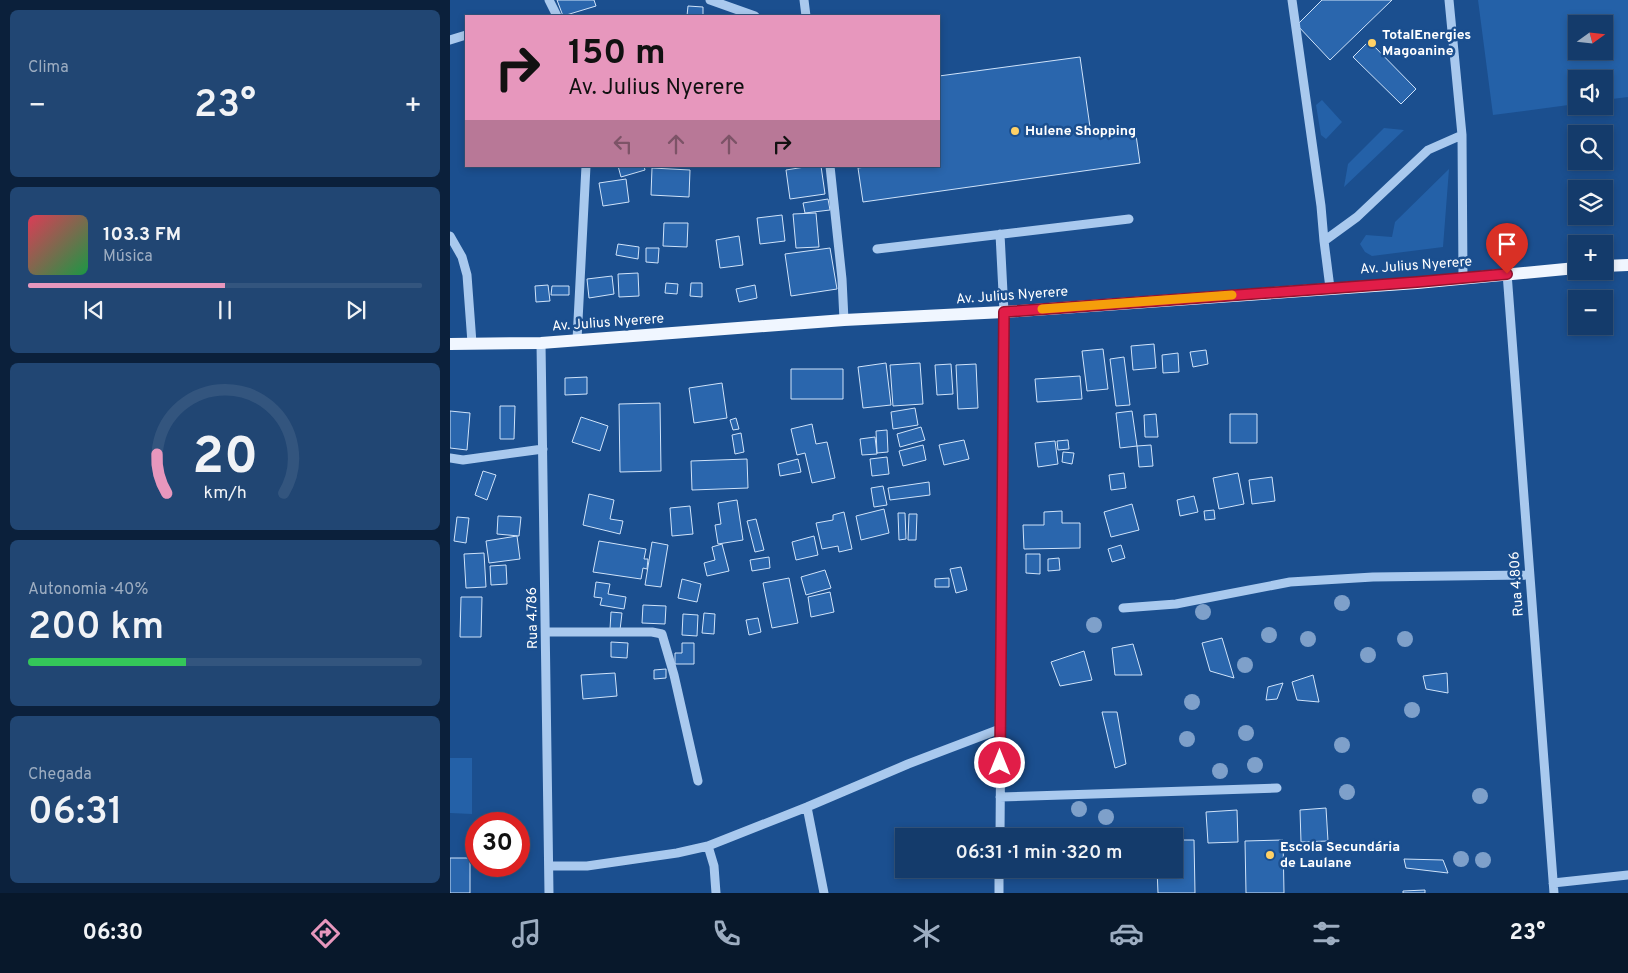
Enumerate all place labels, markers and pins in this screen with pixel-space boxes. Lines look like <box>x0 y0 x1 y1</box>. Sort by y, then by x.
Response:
place label: TotalEnergies Magoanine <box>1382 27 1471 60</box>
marker: TotalEnergies Magoanine <box>1366 37 1378 49</box>
place label: Hulene Shopping <box>1025 123 1136 140</box>
marker: Hulene Shopping <box>1009 125 1021 137</box>
pin <box>1486 223 1528 274</box>
place label: Escola Secundária de Laulane <box>1280 839 1400 872</box>
marker: Escola Secundária de Laulane <box>1264 849 1276 861</box>

